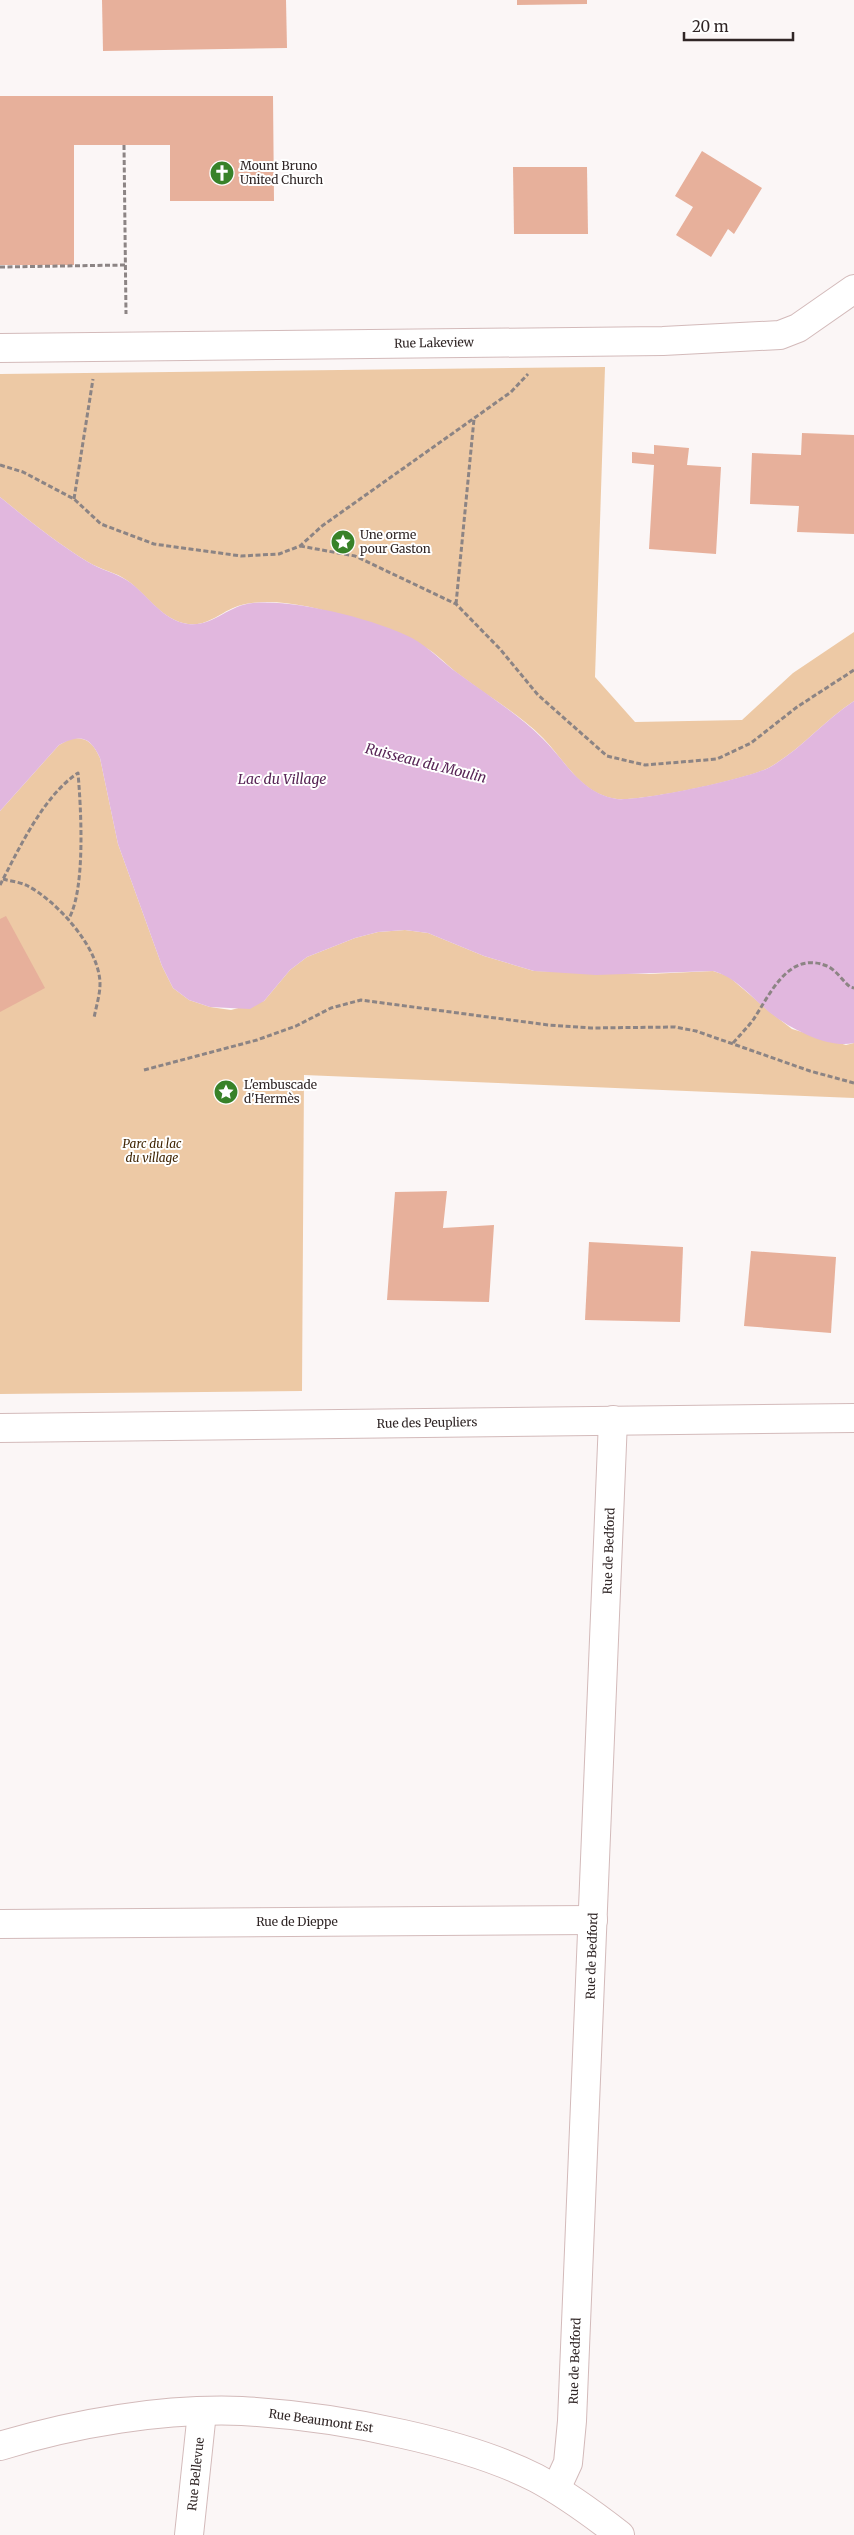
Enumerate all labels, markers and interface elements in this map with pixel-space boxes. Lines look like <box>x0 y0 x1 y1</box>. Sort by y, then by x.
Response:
scale bar <box>684 10 793 42</box>
text: 20 m <box>692 17 729 36</box>
place label: Mount Bruno United Church <box>240 158 323 187</box>
church icon: Mount Bruno United Church <box>209 160 235 186</box>
street label: Rue Lakeview <box>394 334 475 351</box>
place label: Une orme pour Gaston <box>360 527 431 556</box>
place icon: Une orme pour Gaston <box>330 529 356 555</box>
water label: Ruisseau du Moulin <box>364 739 488 787</box>
water label: Lac du Village <box>238 770 326 788</box>
place label: L'embuscade d'Hermès <box>244 1077 317 1106</box>
place icon: L'embuscade d'Hermès <box>213 1079 239 1105</box>
park label: Parc du lac du village <box>122 1136 182 1165</box>
street label: Rue des Peupliers <box>377 1414 478 1431</box>
street label: Rue de Bedford <box>599 1507 618 1595</box>
street label: Rue de Bedford <box>582 1912 601 2000</box>
street label: Rue de Dieppe <box>256 1914 338 1929</box>
street label: Rue de Bedford <box>565 2317 584 2405</box>
street label: Rue Beaumont Est <box>268 2406 375 2435</box>
street label: Rue Bellevue <box>184 2436 207 2511</box>

